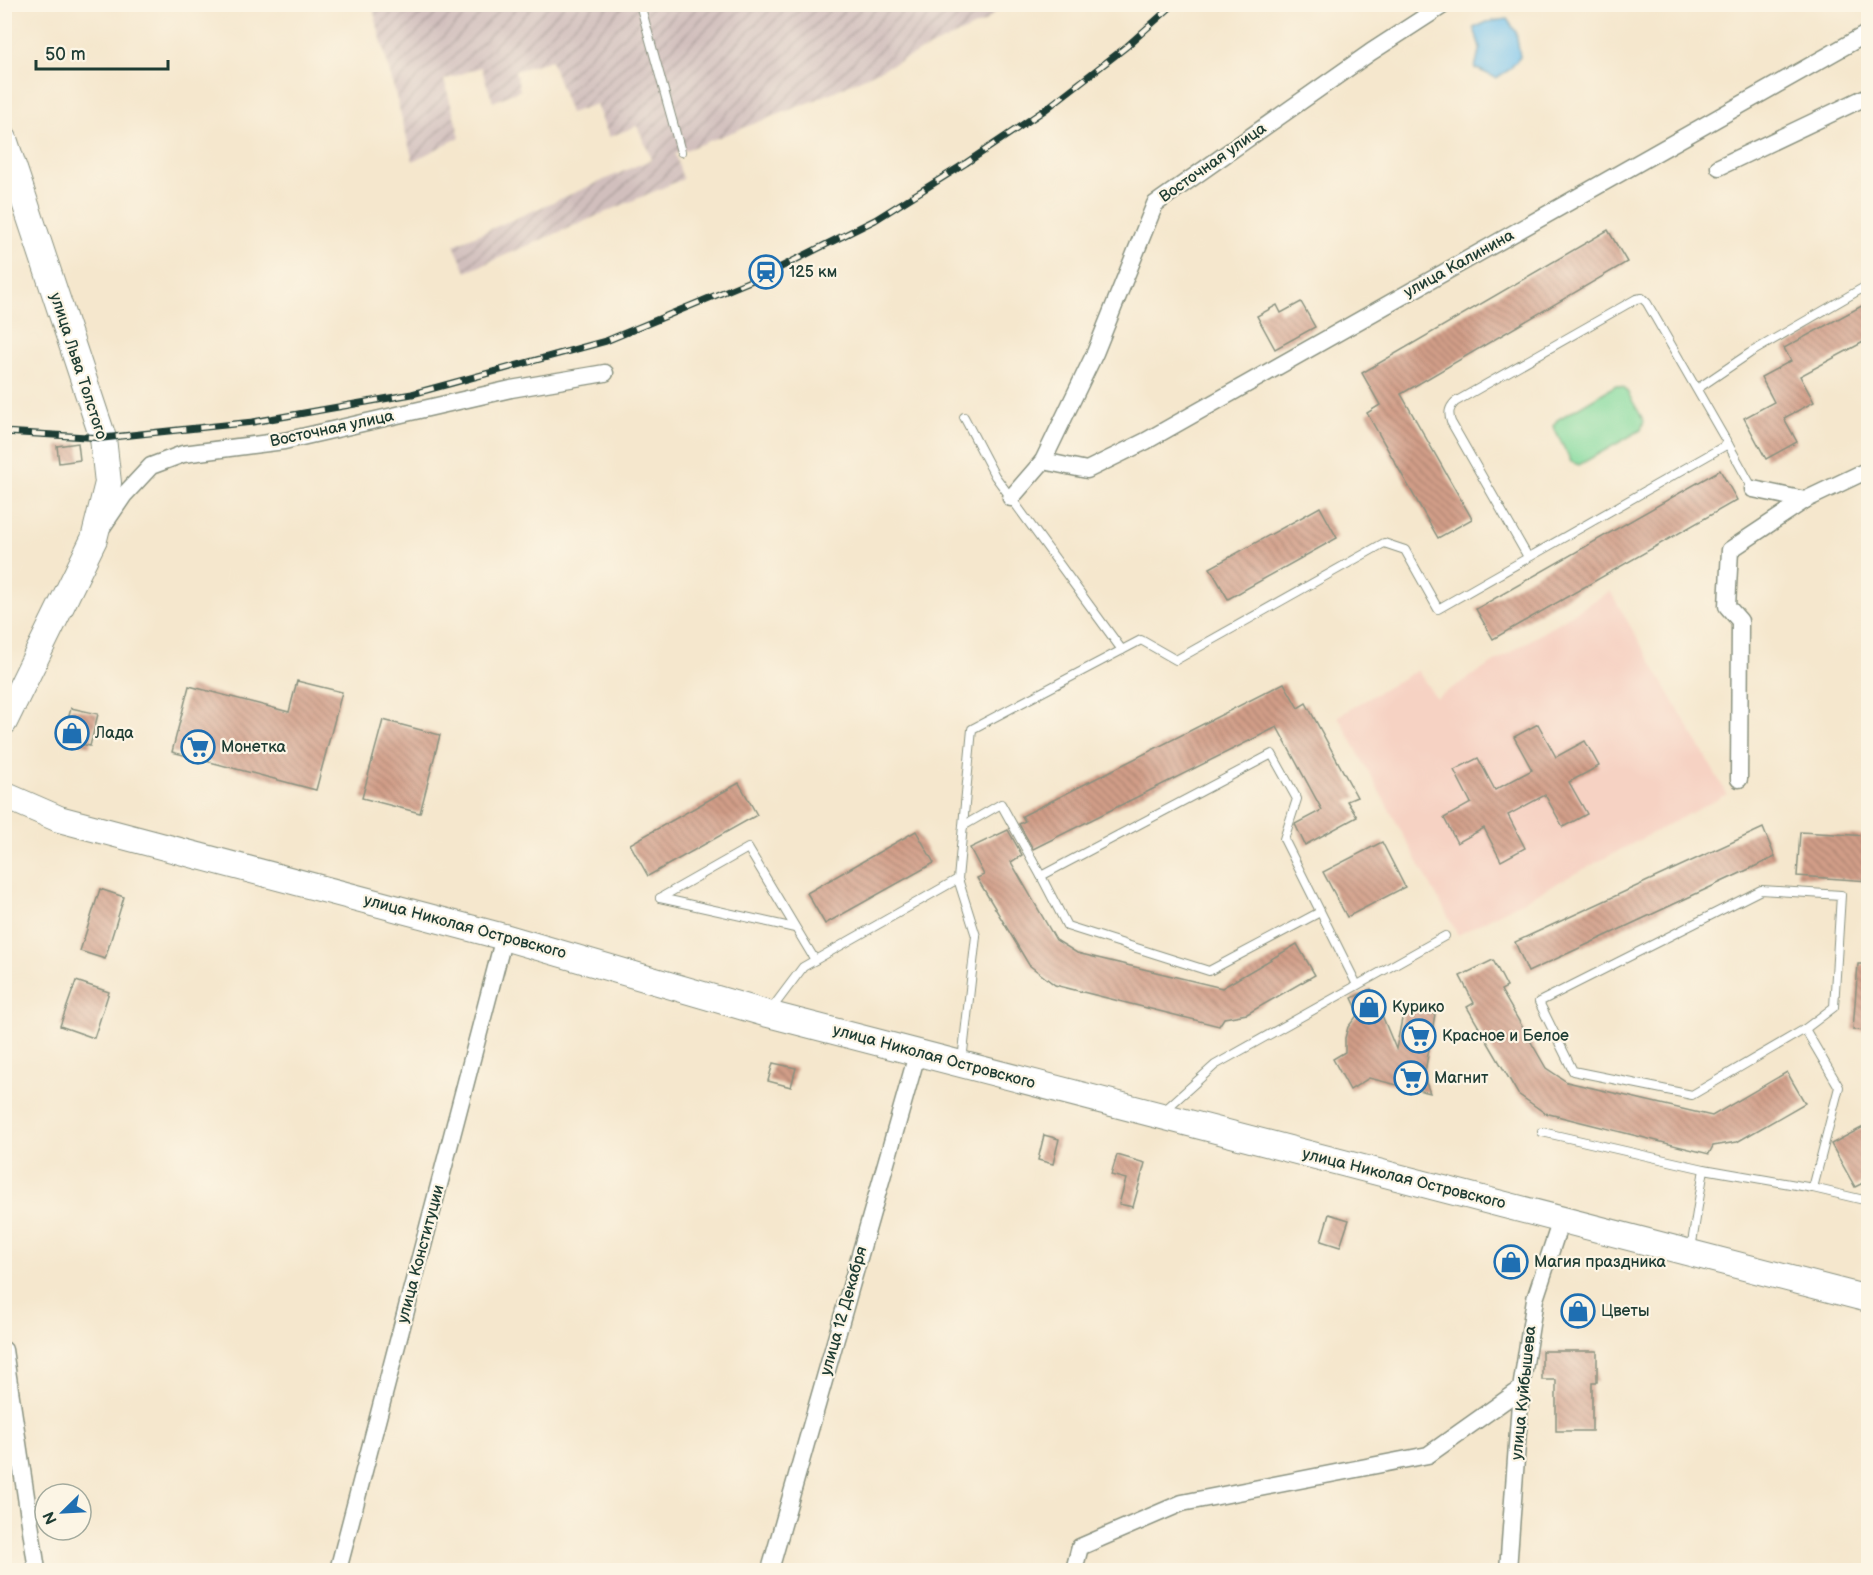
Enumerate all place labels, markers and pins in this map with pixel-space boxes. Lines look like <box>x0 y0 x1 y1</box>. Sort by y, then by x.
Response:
station icon: 125 км <box>748 254 784 290</box>
place label: 125 км <box>789 263 837 282</box>
shop icon: Лада <box>54 715 90 751</box>
place label: Лада <box>94 724 134 743</box>
supermarket icon: Монетка <box>180 729 216 765</box>
place label: Монетка <box>221 738 286 757</box>
shop icon: Курико <box>1351 989 1387 1025</box>
place label: Курико <box>1392 998 1444 1017</box>
supermarket icon: Красное и Белое <box>1401 1018 1437 1054</box>
place label: Красное и Белое <box>1442 1027 1569 1046</box>
supermarket icon: Магнит <box>1393 1060 1429 1096</box>
place label: Магнит <box>1434 1069 1489 1088</box>
shop icon: Магия праздника <box>1493 1244 1529 1280</box>
place label: Магия праздника <box>1534 1253 1667 1272</box>
shop icon: Цветы <box>1560 1293 1596 1329</box>
place label: Цветы <box>1601 1302 1649 1321</box>

